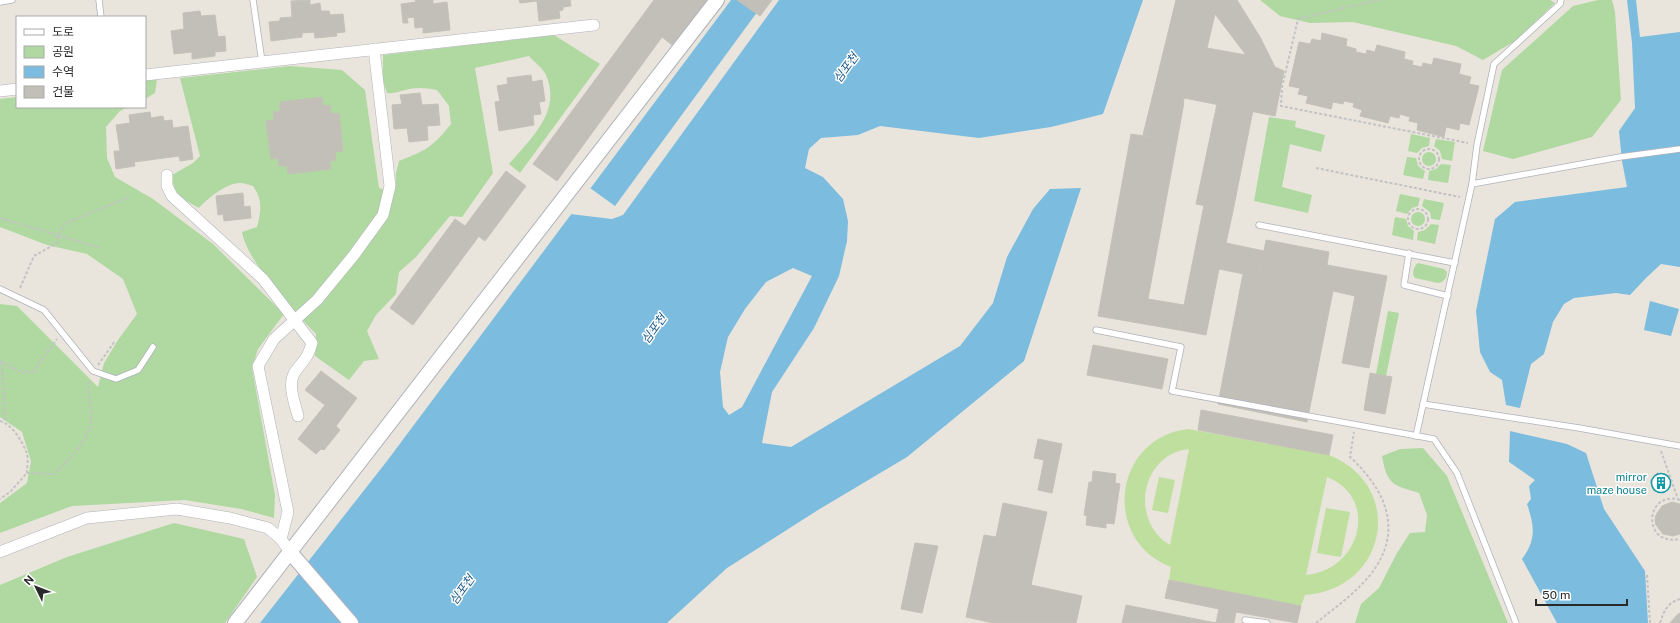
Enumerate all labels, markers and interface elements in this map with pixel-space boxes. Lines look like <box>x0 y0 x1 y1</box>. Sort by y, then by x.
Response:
legend <box>16 16 146 108</box>
text: 도로 <box>52 25 74 39</box>
text: 공원 <box>52 45 74 59</box>
water label: 심포천 <box>831 49 863 86</box>
text: 수역 <box>52 65 74 79</box>
text: 건물 <box>52 85 74 99</box>
water label: 심포천 <box>639 310 671 347</box>
place label: mirror maze house <box>1587 471 1647 496</box>
building icon: mirror maze house <box>1650 472 1672 494</box>
north arrow <box>16 567 56 607</box>
water label: 심포천 <box>447 571 479 608</box>
text: N <box>21 573 36 587</box>
scale bar <box>1536 581 1627 607</box>
text: 50 m <box>1542 588 1570 602</box>

